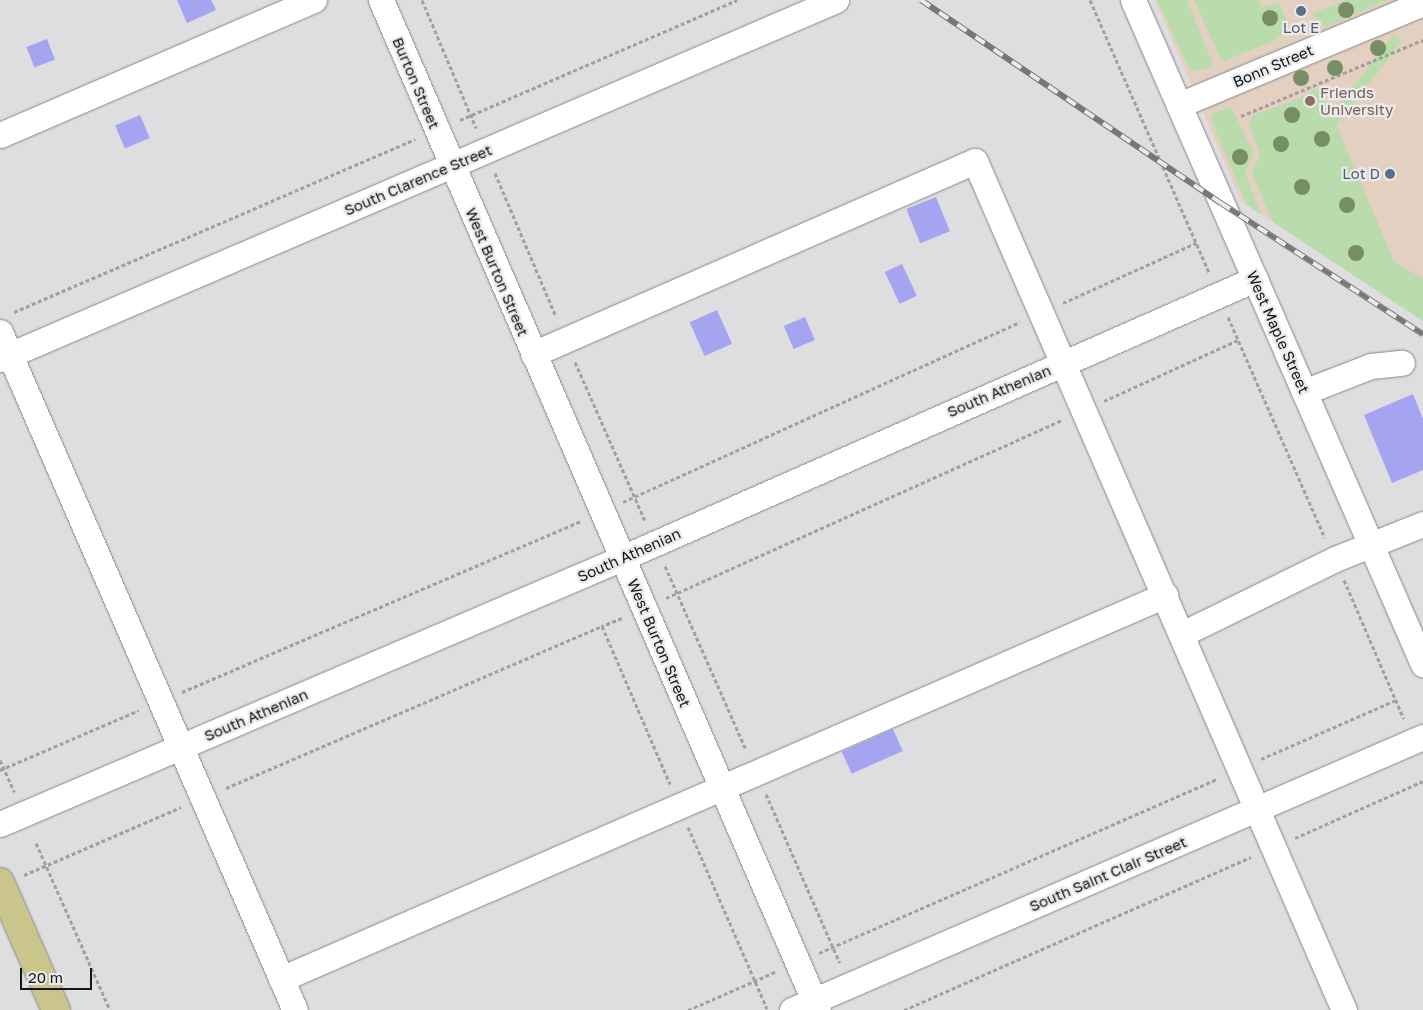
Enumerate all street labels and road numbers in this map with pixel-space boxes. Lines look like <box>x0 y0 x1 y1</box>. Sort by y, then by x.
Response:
street label: Burton Street <box>389 35 443 131</box>
street label: Bonn Street <box>1230 41 1316 91</box>
street label: South Clarence Street <box>341 141 495 219</box>
street label: West Burton Street <box>462 205 532 339</box>
street label: West Maple Street <box>1243 268 1313 396</box>
street label: South Athenian <box>944 361 1054 421</box>
street label: South Athenian <box>575 524 683 586</box>
street label: West Burton Street <box>624 576 694 710</box>
street label: South Athenian <box>201 685 311 745</box>
street label: South Saint Clair Street <box>1027 833 1189 915</box>

